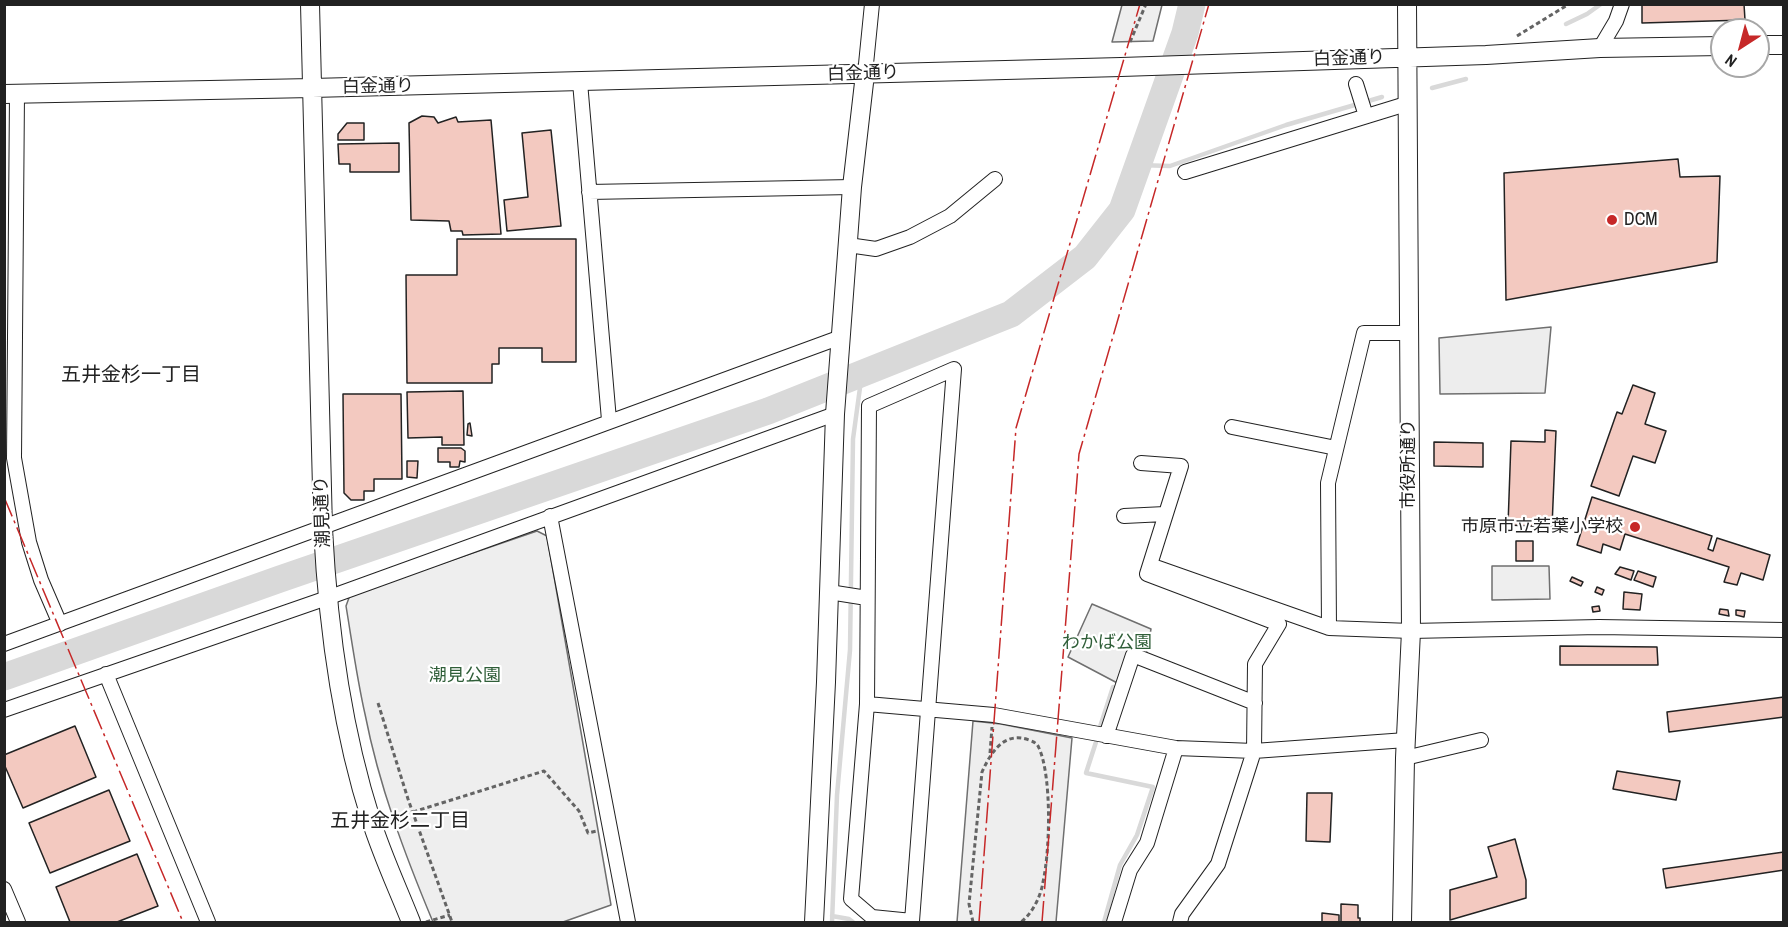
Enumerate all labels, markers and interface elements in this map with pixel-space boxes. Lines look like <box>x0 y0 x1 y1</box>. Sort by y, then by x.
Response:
north arrow <box>1710 18 1770 78</box>
street label: 白金通り <box>1313 47 1385 71</box>
text: N <box>1720 49 1741 73</box>
street label: 白金通り <box>827 62 899 86</box>
street label: 白金通り <box>342 76 414 98</box>
place label: DCM <box>1624 209 1658 231</box>
marker: DCM <box>1605 213 1619 227</box>
district label: 五井金杉一丁目 <box>61 364 201 388</box>
street label: 市役所通り <box>1398 419 1420 509</box>
street label: 潮見通り <box>311 476 335 548</box>
place label: 市原市立若葉小学校 <box>1461 516 1623 538</box>
marker: 市原市立若葉小学校 <box>1628 520 1642 534</box>
park label: わかば公園 <box>1062 632 1152 654</box>
park label: 潮見公園 <box>429 665 501 687</box>
district label: 五井金杉二丁目 <box>330 810 470 834</box>

